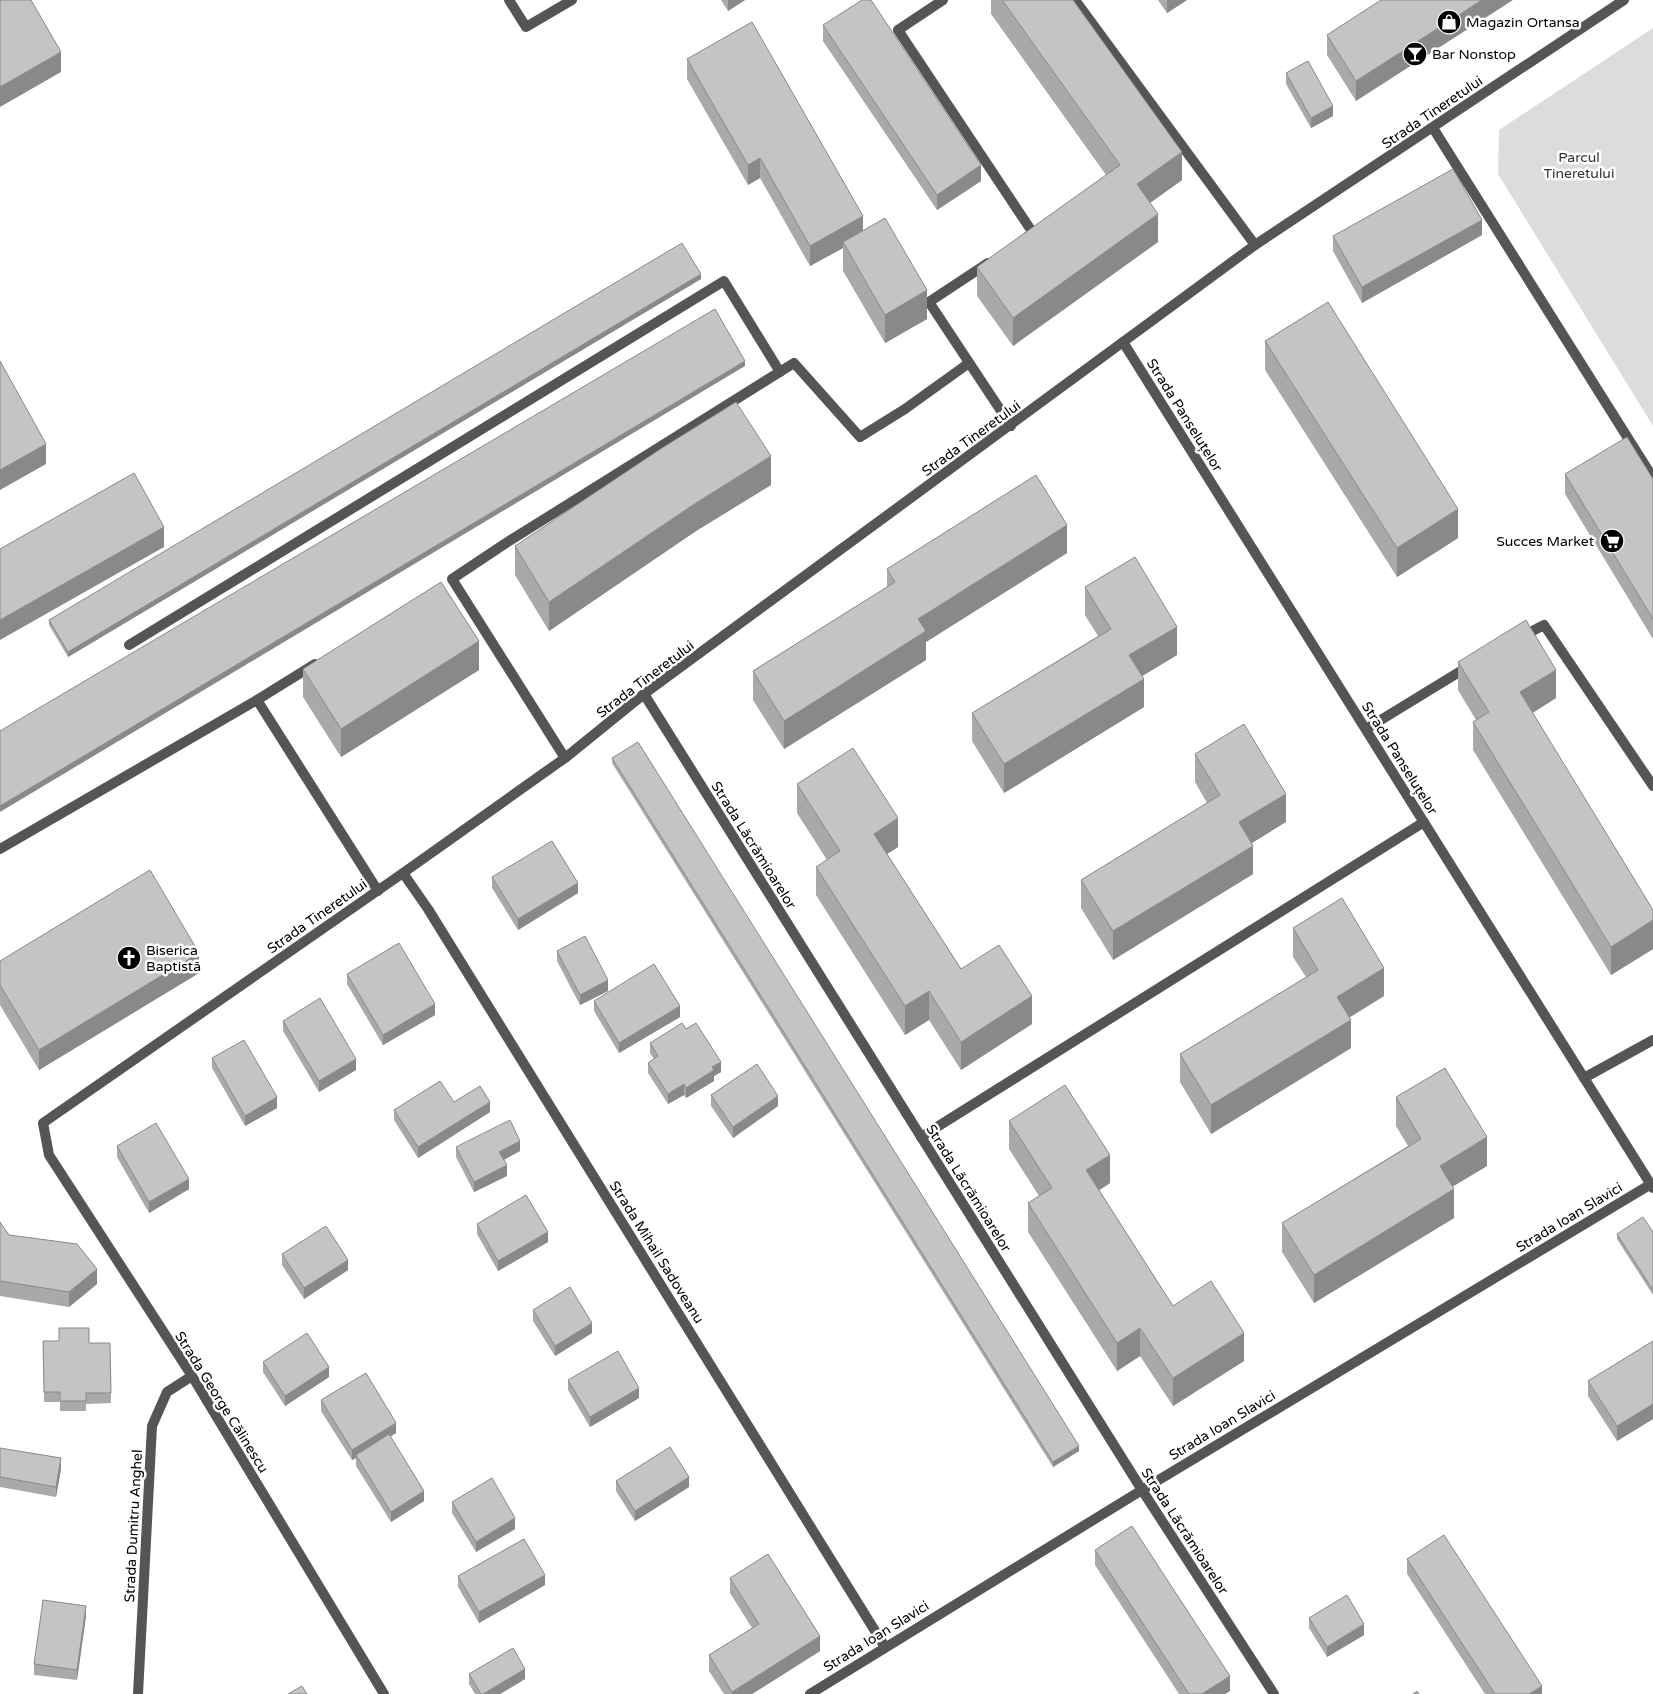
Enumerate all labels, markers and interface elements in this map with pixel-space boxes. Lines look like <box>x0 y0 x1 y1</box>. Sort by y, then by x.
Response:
shop icon: Magazin Ortansa <box>1436 9 1462 35</box>
place label: Magazin Ortansa <box>1466 14 1580 31</box>
bar icon: Bar Nonstop <box>1402 41 1428 67</box>
place label: Bar Nonstop <box>1432 46 1516 63</box>
street label: Strada Tineretului <box>1379 72 1486 152</box>
park label: Parcul Tineretului <box>1544 149 1614 182</box>
street label: Strada Panseluțelor <box>1143 356 1227 475</box>
street label: Strada Tineretului <box>919 397 1024 480</box>
supermarket icon: Succes Market <box>1599 528 1625 554</box>
place label: Succes Market <box>1496 533 1595 550</box>
street label: Strada Tineretului <box>593 637 698 722</box>
street label: Strada Panseluțelor <box>1358 699 1442 818</box>
street label: Strada Lăcrămioarelor <box>707 778 800 913</box>
street label: Strada Tineretului <box>264 876 370 957</box>
place label: Biserica Baptistă <box>146 942 201 975</box>
church icon: Biserica Baptistă <box>116 945 142 971</box>
street label: Strada Lăcrămioarelor <box>922 1121 1015 1256</box>
street label: Strada Mihail Sadoveanu <box>606 1178 707 1327</box>
street label: Strada Ioan Slavici <box>1513 1179 1626 1256</box>
street label: Strada George Călinescu <box>171 1328 272 1476</box>
street label: Strada Ioan Slavici <box>1166 1387 1279 1464</box>
street label: Strada Dumitru Anghel <box>121 1449 146 1603</box>
street label: Strada Lăcrămioarelor <box>1137 1465 1232 1598</box>
street label: Strada Ioan Slavici <box>820 1597 932 1676</box>

